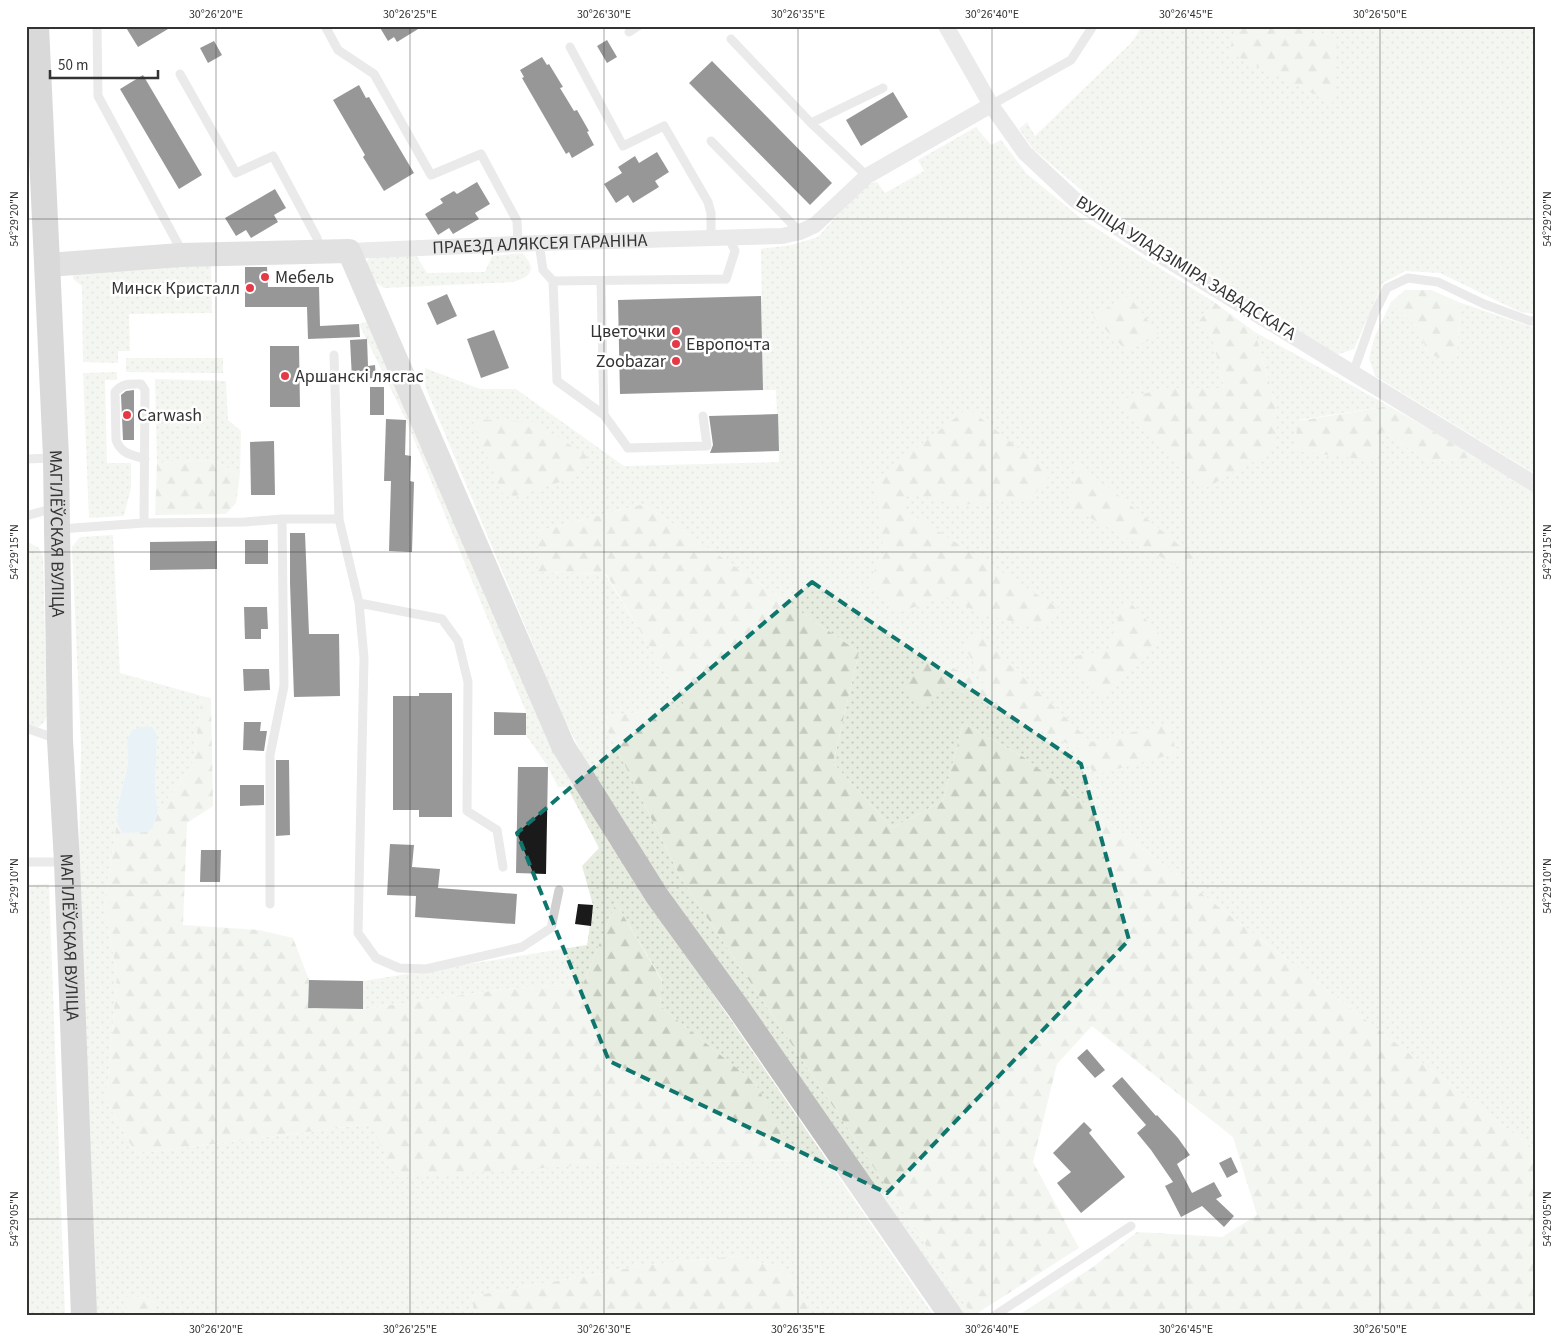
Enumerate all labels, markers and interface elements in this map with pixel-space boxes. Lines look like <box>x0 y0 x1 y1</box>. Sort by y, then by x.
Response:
text: 30°26'20"E <box>189 6 243 23</box>
text: 30°26'25"E <box>383 6 437 23</box>
text: 30°26'30"E <box>577 6 631 23</box>
text: 30°26'35"E <box>771 6 825 23</box>
text: 30°26'40"E <box>965 6 1019 23</box>
text: 30°26'45"E <box>1159 6 1213 23</box>
text: 30°26'50"E <box>1353 6 1407 23</box>
scale bar <box>50 48 158 80</box>
text: 50 m <box>58 55 88 76</box>
street label: ВУЛІЦА УЛАДЗІМІРА ЗАВАДСКАГА <box>1071 190 1301 346</box>
text: 54°29'20"N <box>6 191 23 247</box>
text: 54°29'20"N <box>1539 191 1556 247</box>
street label: ПРАЕЗД АЛЯКСЕЯ ГАРАНІНА <box>432 227 648 260</box>
place label: Мебель <box>275 265 334 290</box>
marker: Мебель <box>259 271 271 283</box>
place label: Минск Кристалл <box>111 276 240 301</box>
marker: Минск Кристалл <box>244 282 256 294</box>
place label: Цветочки <box>590 319 666 344</box>
marker: Цветочки <box>670 325 682 337</box>
place label: Европочта <box>686 332 770 357</box>
marker: Европочта <box>670 338 682 350</box>
place label: Zoobazar <box>596 349 667 374</box>
marker: Zoobazar <box>670 355 682 367</box>
place label: Аршанскі лясгас <box>295 364 424 389</box>
marker: Аршанскі лясгас <box>279 370 291 382</box>
place label: Carwash <box>137 403 202 428</box>
marker: Carwash <box>121 409 133 421</box>
street label: МАГІЛЁЎСКАЯ ВУЛІЦА <box>43 449 71 618</box>
text: 54°29'15"N <box>6 524 23 580</box>
text: 54°29'15"N <box>1539 524 1556 580</box>
street label: МАГІЛЁЎСКАЯ ВУЛІЦА <box>54 853 85 1022</box>
text: 54°29'10"N <box>6 858 23 914</box>
text: 54°29'10"N <box>1539 858 1556 914</box>
text: 54°29'05"N <box>6 1191 23 1247</box>
text: 54°29'05"N <box>1539 1191 1556 1247</box>
text: 30°26'20"E <box>189 1321 243 1338</box>
text: 30°26'25"E <box>383 1321 437 1338</box>
text: 30°26'30"E <box>577 1321 631 1338</box>
text: 30°26'35"E <box>771 1321 825 1338</box>
text: 30°26'40"E <box>965 1321 1019 1338</box>
text: 30°26'45"E <box>1159 1321 1213 1338</box>
text: 30°26'50"E <box>1353 1321 1407 1338</box>

